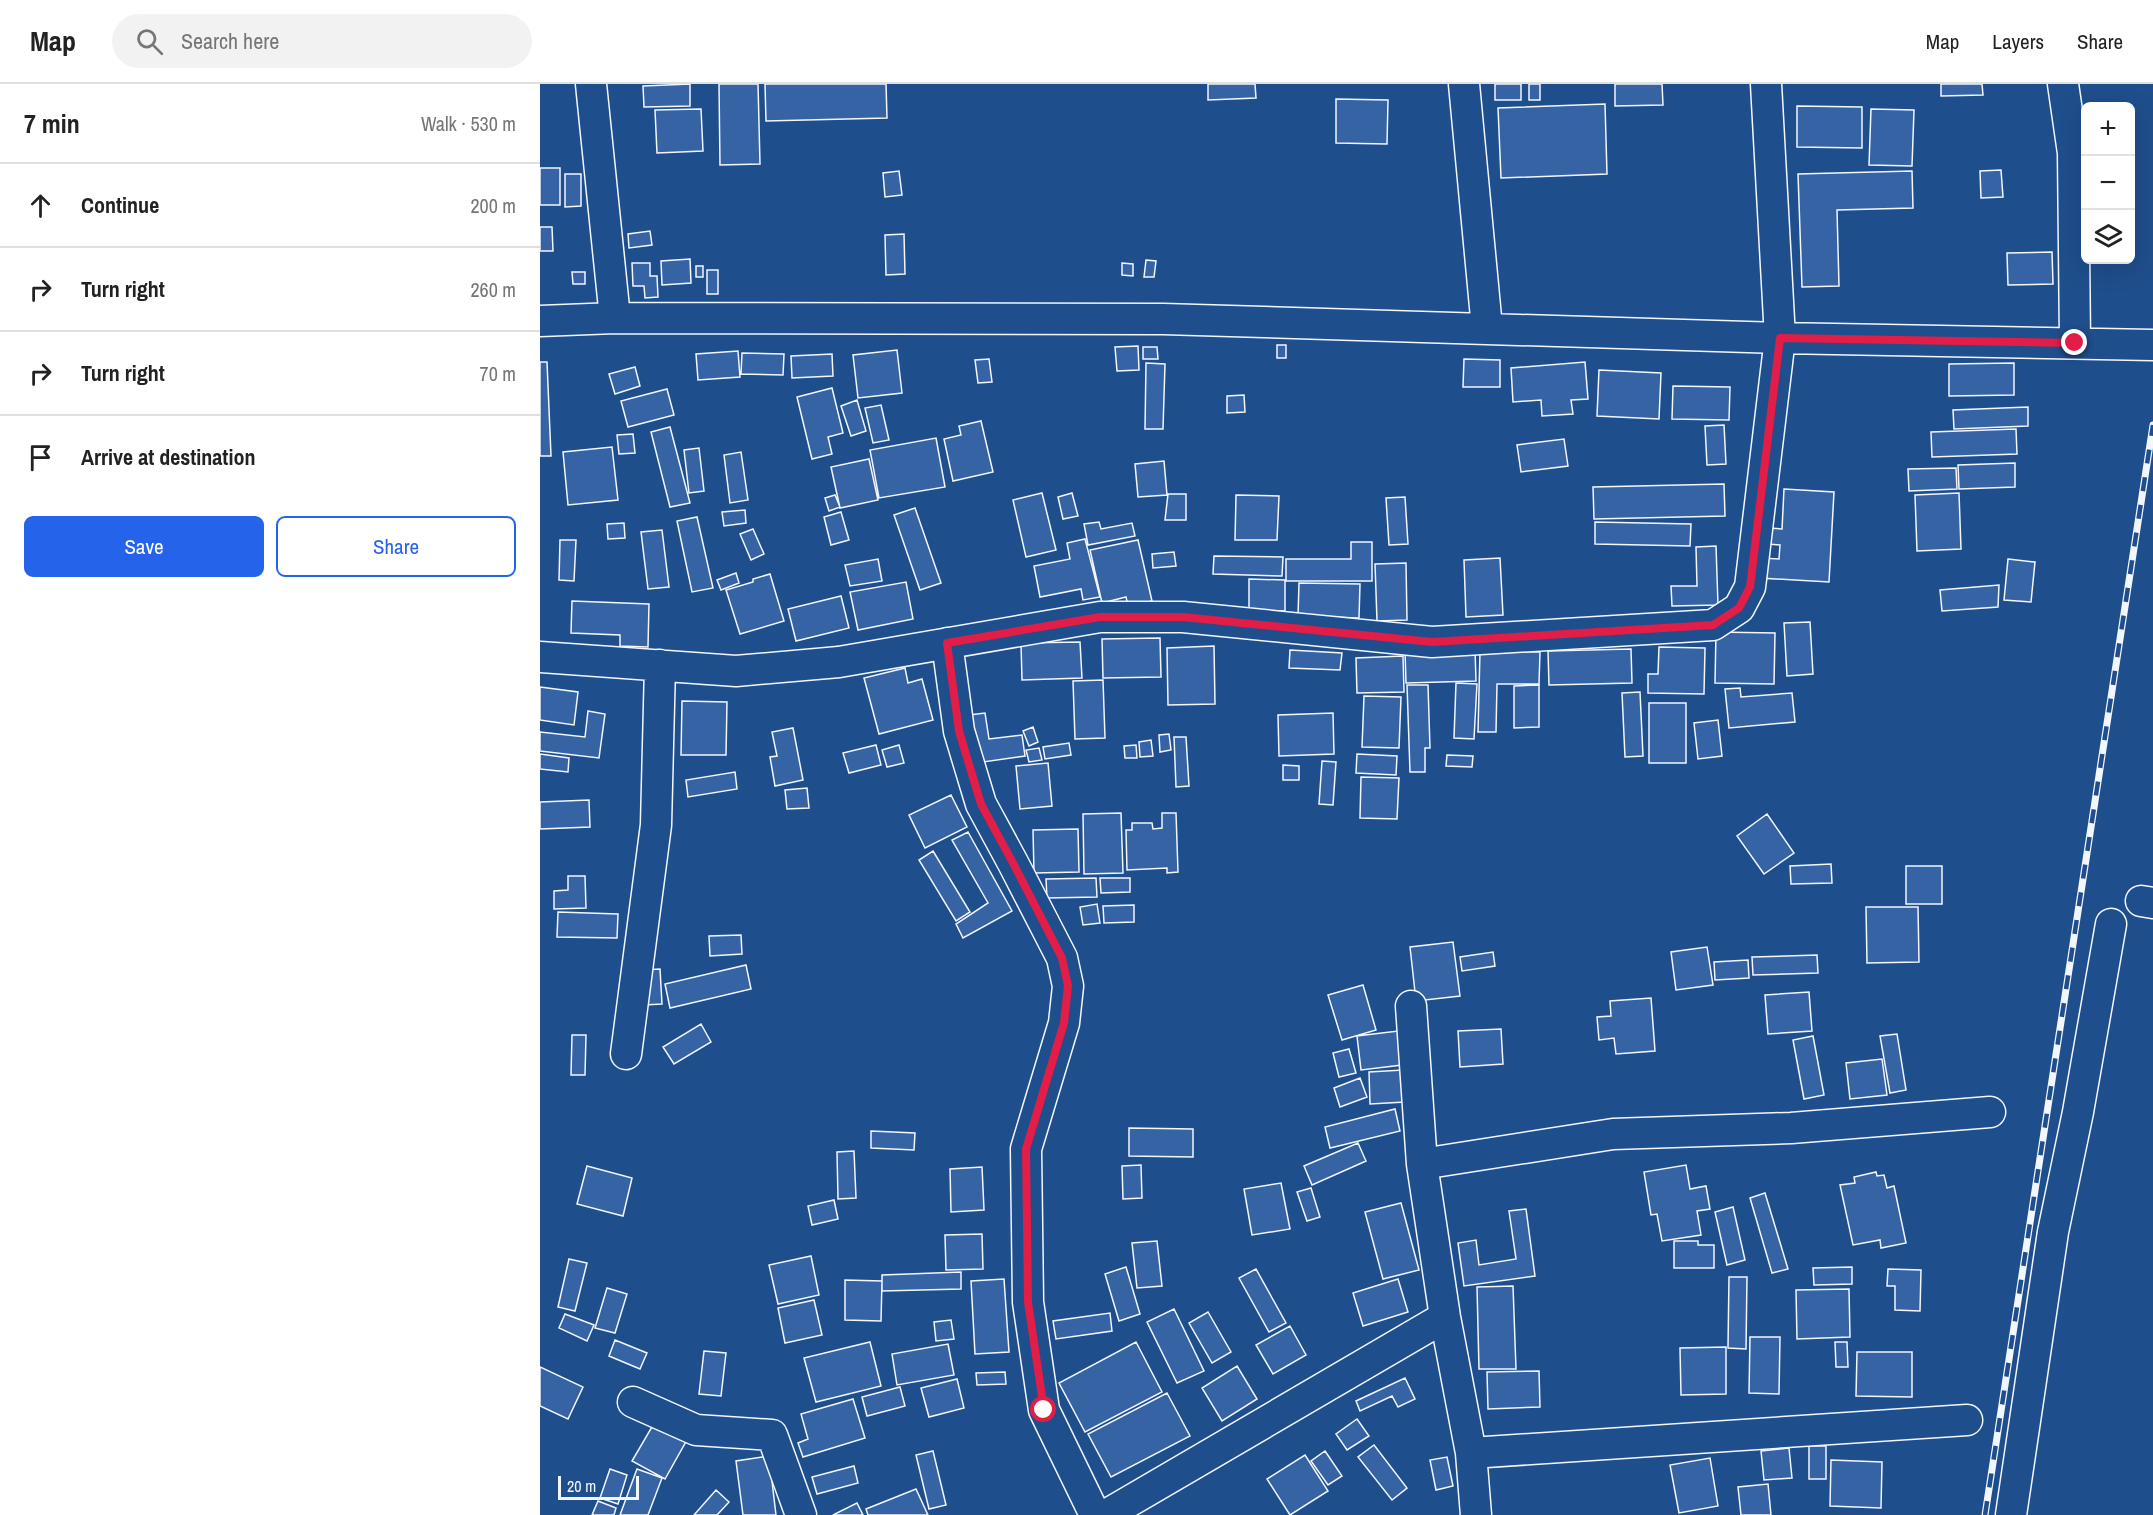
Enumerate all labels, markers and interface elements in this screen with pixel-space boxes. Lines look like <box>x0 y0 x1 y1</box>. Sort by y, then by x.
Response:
search box <box>112 14 532 68</box>
text: Map <box>30 22 76 60</box>
icon: search <box>133 25 166 58</box>
text: Search here <box>181 26 279 56</box>
text: Map <box>1926 27 1959 56</box>
text: Layers <box>1992 27 2044 56</box>
text: Share <box>2077 27 2123 56</box>
map controls <box>2081 102 2135 264</box>
button: + <box>2081 102 2135 156</box>
text: 7 min <box>24 106 80 141</box>
text: Walk · 530 m <box>421 110 516 137</box>
button: − <box>2081 156 2135 210</box>
icon: ahead <box>24 189 57 222</box>
text: Continue <box>81 190 159 220</box>
text: 200 m <box>470 192 516 219</box>
button: layers <box>2081 210 2135 264</box>
icon: right <box>24 273 57 306</box>
text: Turn right <box>81 274 165 304</box>
text: 260 m <box>470 276 516 303</box>
route end <box>2061 329 2087 355</box>
icon: right <box>24 357 57 390</box>
text: Turn right <box>81 358 165 388</box>
text: 70 m <box>480 360 516 387</box>
icon: arrive <box>24 441 57 474</box>
text: Arrive at destination <box>81 442 255 472</box>
button: Save <box>24 516 264 577</box>
button: Share <box>276 516 516 577</box>
route start <box>1030 1396 1056 1422</box>
scale bar <box>558 1473 639 1500</box>
text: 20 m <box>567 1475 596 1497</box>

